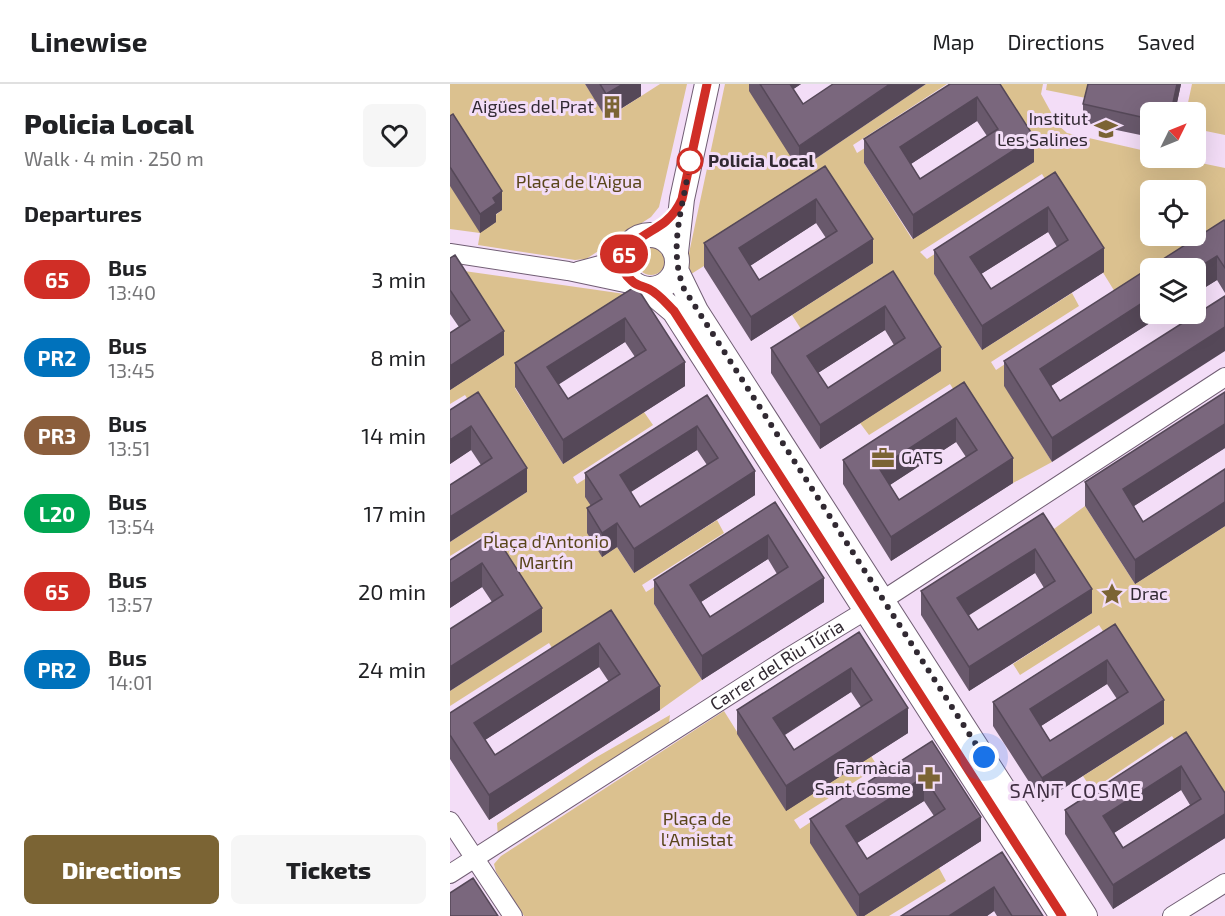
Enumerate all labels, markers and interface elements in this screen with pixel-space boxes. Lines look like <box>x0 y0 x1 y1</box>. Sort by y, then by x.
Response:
text: Linewise <box>30 24 148 58</box>
text: Map <box>932 29 975 54</box>
text: Directions <box>1008 29 1104 54</box>
text: Saved <box>1137 29 1195 54</box>
building icon: Aigües del Prat <box>599 94 625 120</box>
place label: Aigües del Prat <box>472 95 594 117</box>
north arrow <box>1140 102 1206 168</box>
map controls <box>1140 102 1206 324</box>
button: heart <box>363 104 426 167</box>
text: Policia Local <box>24 106 194 140</box>
place label: Institut Les Salines <box>997 107 1088 150</box>
school or university icon: Institut Les Salines <box>1093 116 1119 142</box>
text: Walk · 4 min · 250 m <box>24 146 204 170</box>
marker: Policia Local <box>677 148 703 174</box>
place label: Policia Local <box>708 149 815 171</box>
park label: Plaça de l'Aigua <box>516 170 642 193</box>
button: locate <box>1140 180 1206 246</box>
text: Departures <box>24 200 142 226</box>
line badge: 65 <box>597 234 651 274</box>
text: 65 <box>612 242 636 267</box>
text: Bus <box>108 254 147 280</box>
button: layers <box>1140 258 1206 324</box>
text: 3 min <box>371 266 426 292</box>
text: 65 <box>45 267 69 292</box>
text: 13:40 <box>108 280 156 304</box>
text: Bus <box>108 332 147 358</box>
text: 8 min <box>370 344 426 370</box>
text: PR2 <box>38 345 76 370</box>
text: 13:45 <box>108 358 155 382</box>
text: Bus <box>108 410 147 436</box>
text: 14 min <box>361 422 426 448</box>
text: PR3 <box>38 423 76 448</box>
text: 13:51 <box>108 436 150 460</box>
office icon: GATS <box>870 445 896 471</box>
place label: GATS <box>901 446 943 468</box>
text: Bus <box>108 488 147 514</box>
text: 17 min <box>364 500 426 526</box>
text: L20 <box>39 501 75 526</box>
text: 13:54 <box>108 514 155 538</box>
park label: Plaça d'Antonio Martín <box>483 530 609 573</box>
text: Bus <box>108 566 147 592</box>
text: 20 min <box>358 578 426 604</box>
text: 65 <box>45 579 69 604</box>
place icon: Drac <box>1099 581 1125 607</box>
place label: Drac <box>1130 582 1168 604</box>
text: 13:57 <box>108 592 153 616</box>
street label: Carrer del Riu Túria <box>705 614 848 715</box>
text: Bus <box>108 644 147 670</box>
text: 24 min <box>358 656 426 682</box>
text: PR2 <box>38 657 76 682</box>
text: 14:01 <box>108 670 153 694</box>
your location <box>969 742 999 772</box>
place label: Farmàcia Sant Cosme <box>815 756 911 799</box>
pharmacy icon: Farmàcia Sant Cosme <box>916 765 942 791</box>
district label: SANT COSME <box>1010 778 1142 802</box>
park label: Plaça de l'Amistat <box>661 807 733 850</box>
button: Directions <box>24 835 219 904</box>
button: Tickets <box>231 835 426 904</box>

